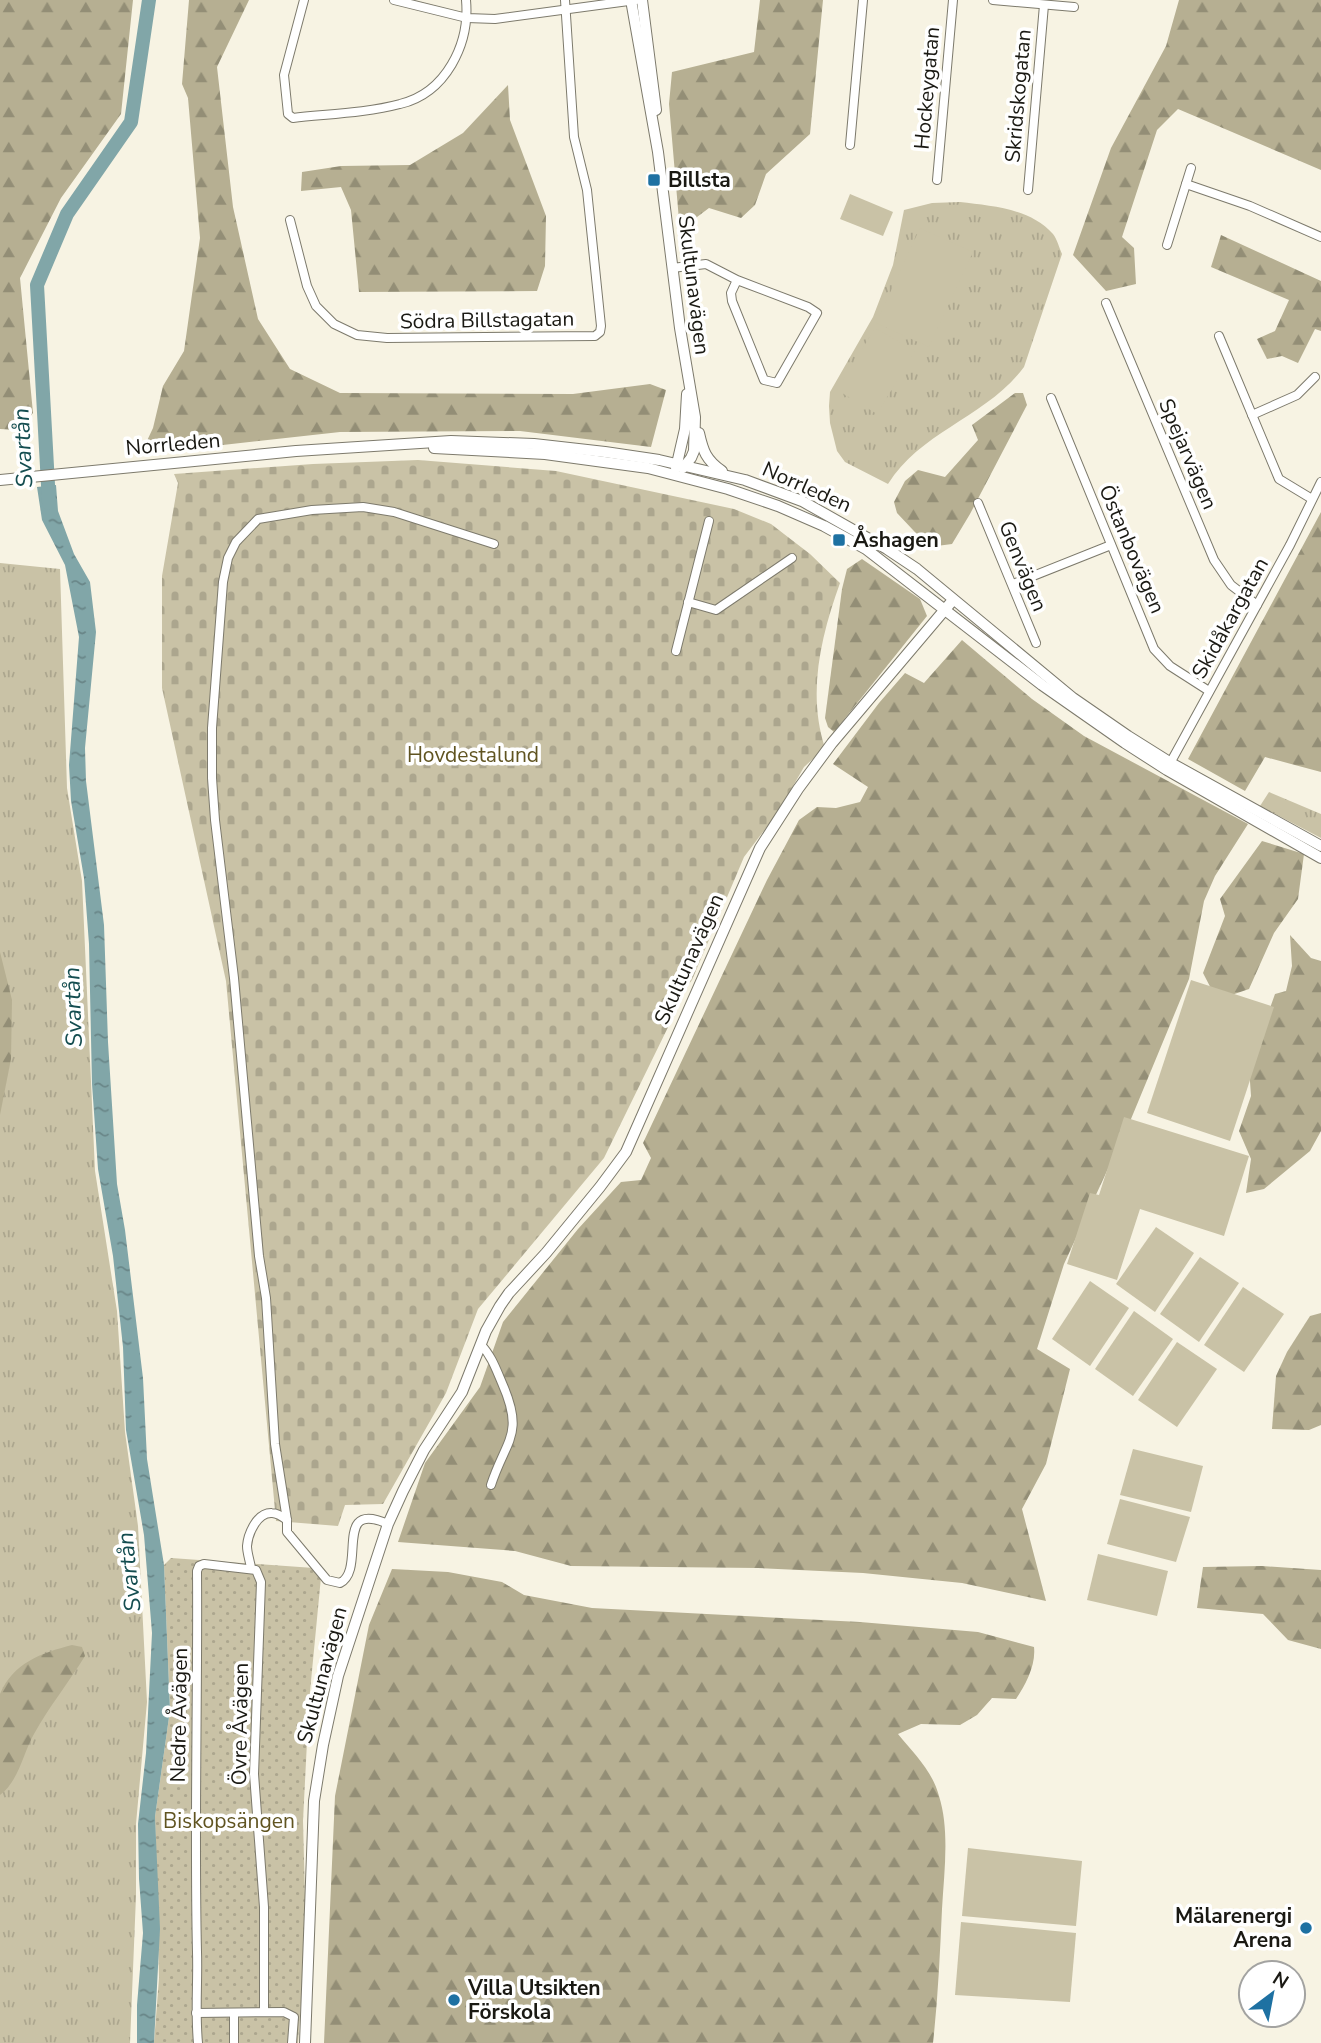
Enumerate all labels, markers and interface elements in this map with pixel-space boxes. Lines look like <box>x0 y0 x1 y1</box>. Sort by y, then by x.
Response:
street label: Hockeygatan <box>908 25 946 151</box>
street label: Skridskogatan <box>998 28 1038 164</box>
place label: Billsta <box>668 166 731 194</box>
marker: Billsta <box>646 172 662 188</box>
street label: Skultunavägen <box>672 214 716 356</box>
street label: Södra Billstagatan <box>400 304 574 336</box>
street label: Spejarvägen <box>1152 394 1224 514</box>
water label: Svartån <box>5 407 41 489</box>
street label: Norrleden <box>125 426 221 462</box>
street label: Norrleden <box>758 455 856 519</box>
street label: Östanbovägen <box>1092 480 1172 618</box>
street label: Genvägen <box>992 517 1054 615</box>
place label: Åshagen <box>853 524 939 554</box>
marker: Åshagen <box>831 532 847 548</box>
street label: Skidåkargatan <box>1185 552 1275 684</box>
park label: Hovdestalund <box>407 741 539 769</box>
street label: Skultunavägen <box>648 889 730 1029</box>
water label: Svartån <box>56 967 90 1047</box>
water label: Svartån <box>109 1531 149 1613</box>
street label: Skultunavägen <box>290 1604 354 1746</box>
street label: Nedre Åvägen <box>163 1647 194 1783</box>
street label: Övre Åvägen <box>224 1662 255 1786</box>
park label: Biskopsängen <box>163 1807 295 1835</box>
place label: Mälarenergi Arena <box>1175 1902 1292 1954</box>
marker: Mälarenergi Arena <box>1298 1920 1314 1936</box>
north arrow <box>1237 1959 1307 2029</box>
text: N <box>1268 1966 1293 1995</box>
place label: Villa Utsikten Förskola <box>467 1974 601 2026</box>
marker: Villa Utsikten Förskola <box>446 1992 462 2008</box>

